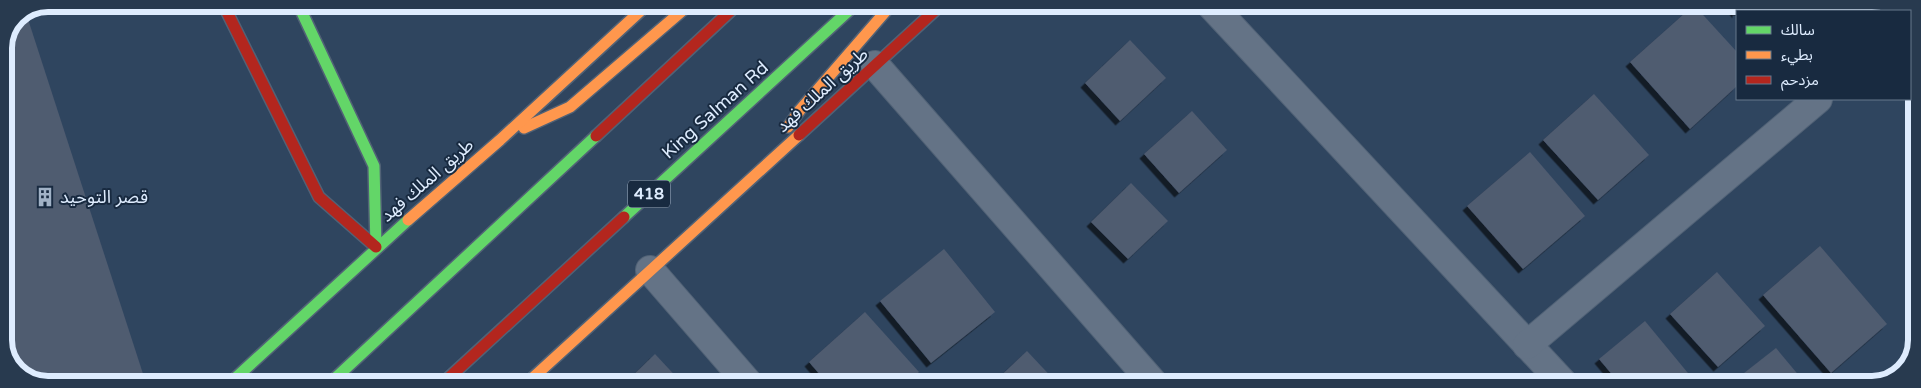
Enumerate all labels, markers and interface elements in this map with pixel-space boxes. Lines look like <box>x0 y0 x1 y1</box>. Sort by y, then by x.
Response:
legend <box>1736 10 1911 100</box>
text: سالك <box>1781 21 1815 39</box>
street label: طريق الملك فهد <box>771 43 873 137</box>
text: بطيء <box>1781 46 1813 66</box>
street label: King Salman Rd <box>657 56 773 164</box>
text: مزدحم <box>1781 71 1819 91</box>
street label: طريق الملك فهد <box>376 134 478 226</box>
road number: 418 <box>628 180 670 208</box>
building icon: قصر التوحيد <box>34 186 56 208</box>
place label: قصر التوحيد <box>60 186 148 208</box>

